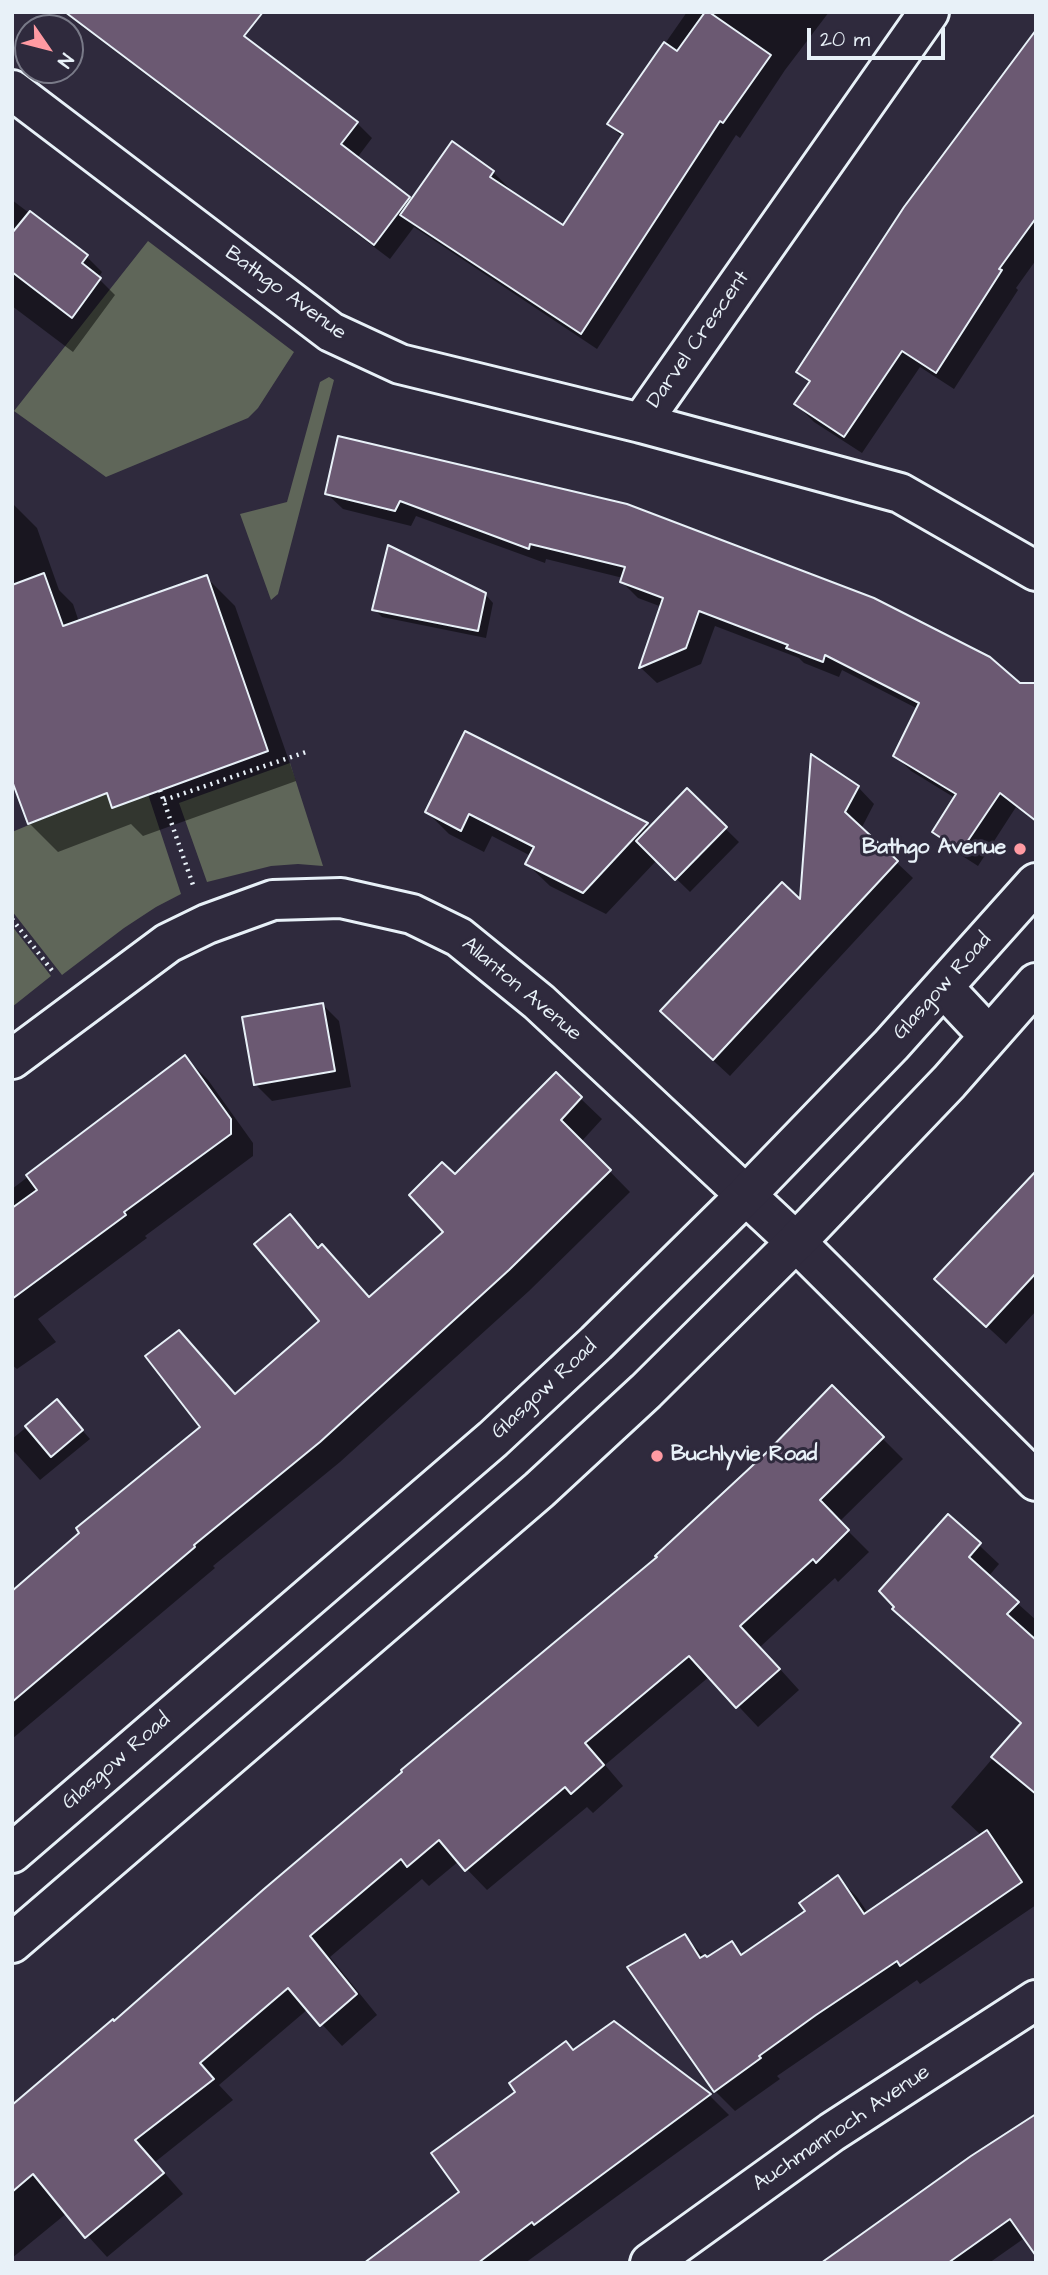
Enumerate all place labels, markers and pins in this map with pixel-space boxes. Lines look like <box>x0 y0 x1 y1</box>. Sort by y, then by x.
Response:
place label: Bathgo Avenue <box>862 836 1006 862</box>
marker: Bathgo Avenue <box>1012 841 1028 857</box>
place label: Buchlyvie Road <box>671 1443 817 1469</box>
marker: Buchlyvie Road <box>649 1448 665 1464</box>

